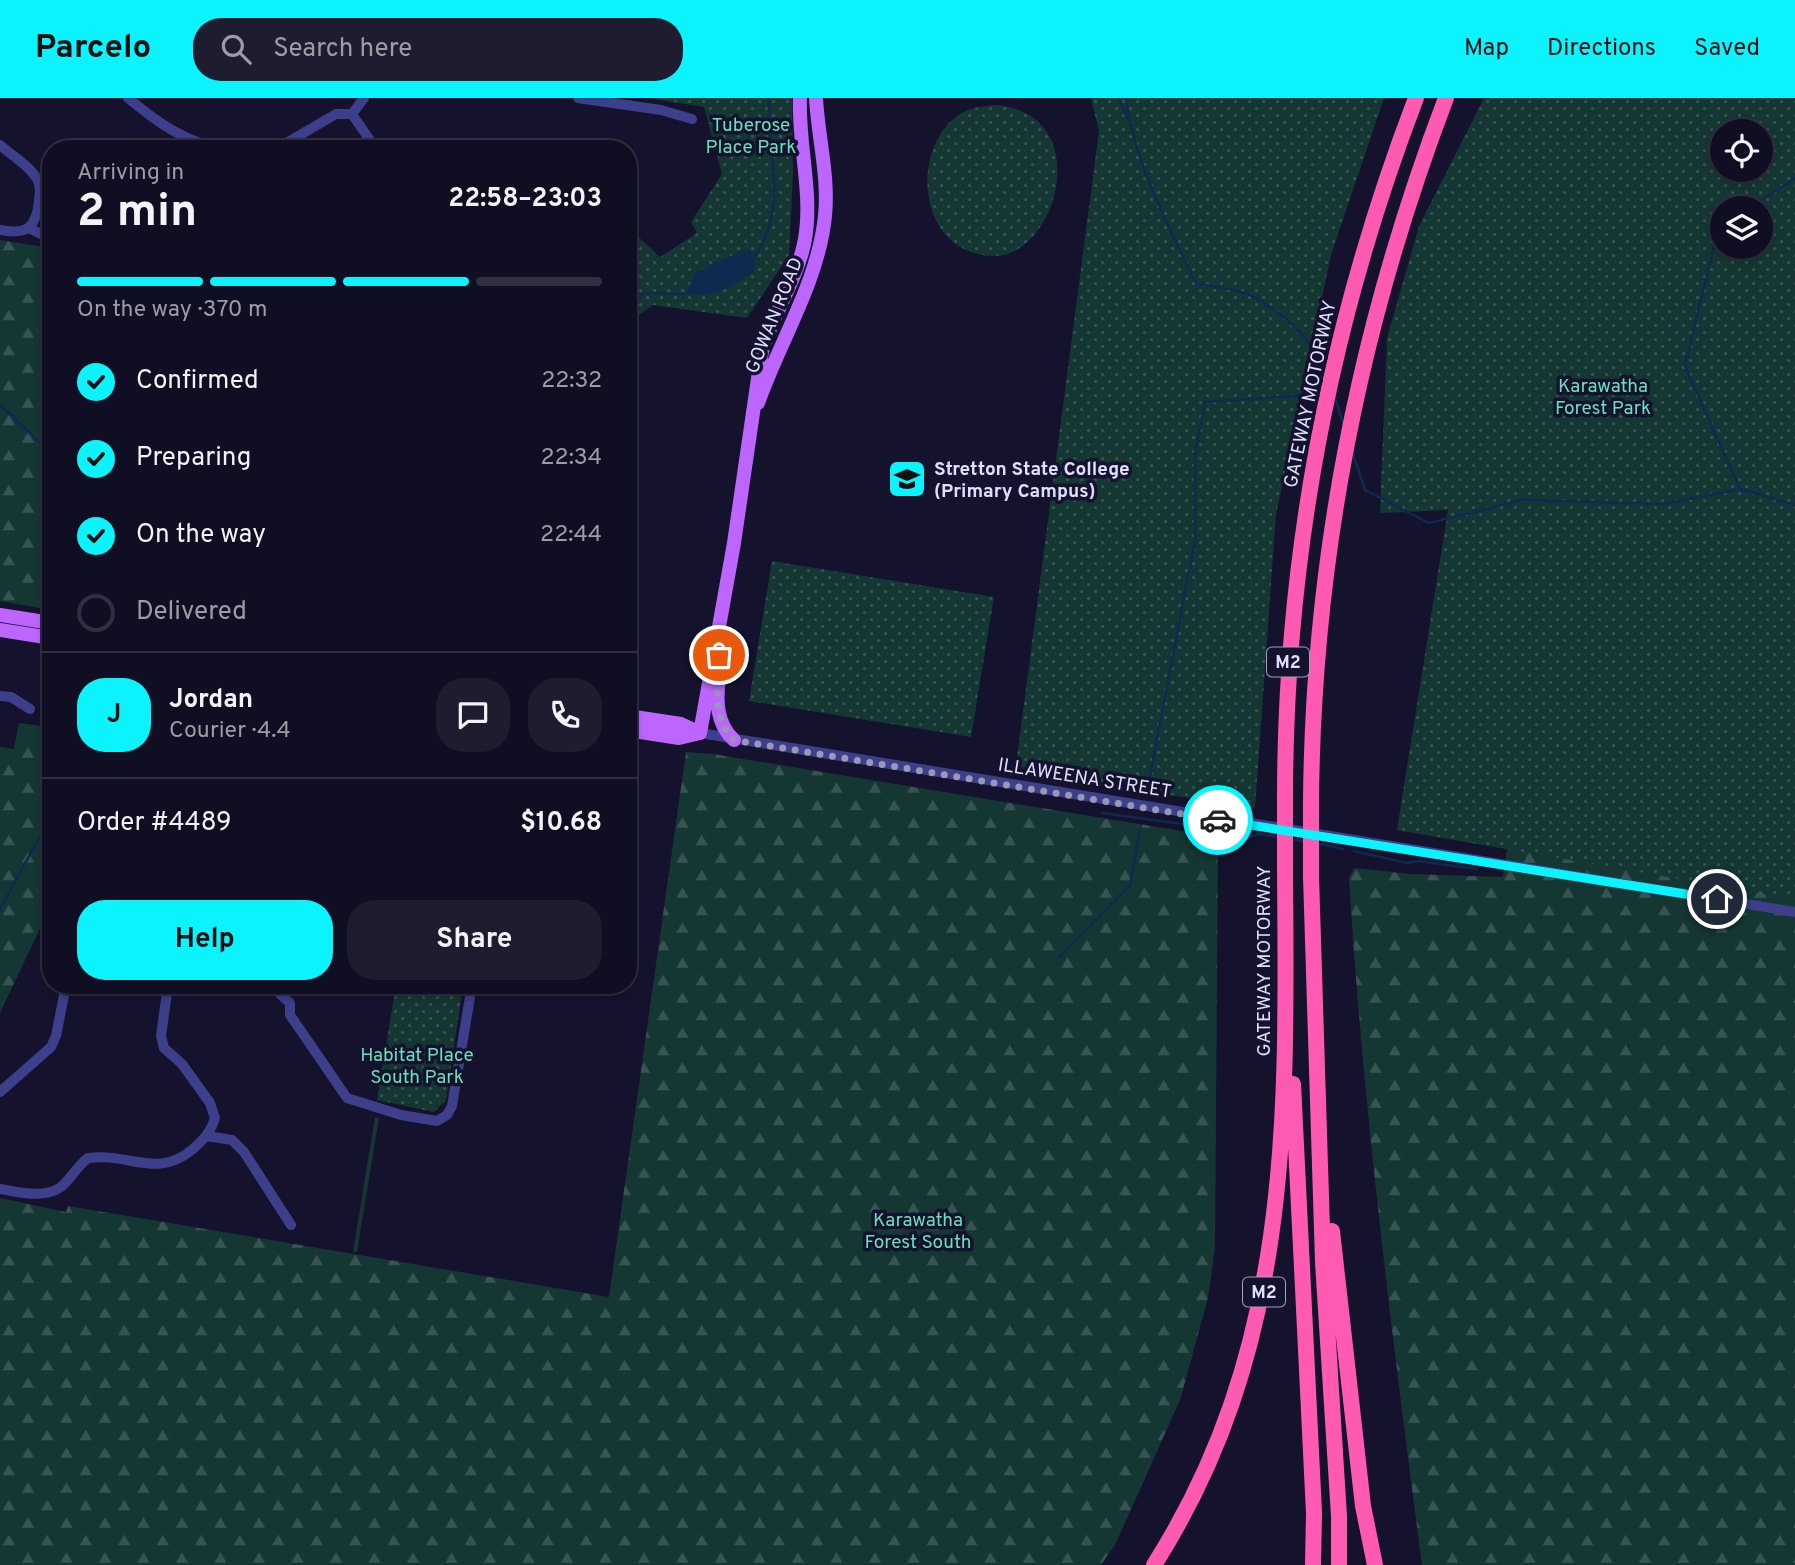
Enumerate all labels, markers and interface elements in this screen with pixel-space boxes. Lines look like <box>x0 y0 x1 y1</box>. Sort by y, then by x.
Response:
search box <box>193 18 683 81</box>
text: Parcelo <box>35 28 151 70</box>
icon: search <box>217 30 255 68</box>
text: Search here <box>273 33 412 66</box>
text: Map <box>1464 34 1509 64</box>
text: Directions <box>1547 34 1656 64</box>
text: Saved <box>1694 34 1760 64</box>
park label: Tuberose Place Park <box>706 114 796 160</box>
map controls <box>1710 119 1773 259</box>
button: locate <box>1710 119 1773 182</box>
text: Arriving in <box>77 159 184 188</box>
text: 22:58–23:03 <box>448 183 602 216</box>
text: 2 min <box>77 184 197 243</box>
button: layers <box>1710 196 1773 259</box>
street label: GOWAN ROAD <box>741 254 809 377</box>
text: On the way · 370 m <box>77 296 267 325</box>
street label: GATEWAY MOTORWAY <box>1279 299 1343 490</box>
icon: check <box>77 363 115 401</box>
text: Confirmed <box>136 365 259 398</box>
text: 22:32 <box>541 367 602 396</box>
park label: Karawatha Forest Park <box>1555 375 1651 421</box>
icon: check <box>77 440 115 478</box>
text: Preparing <box>136 442 251 475</box>
text: 22:34 <box>541 444 602 473</box>
school or university icon: Stretton State College (Primary Campus) <box>886 458 928 500</box>
place label: Stretton State College (Primary Campus) <box>934 458 1130 504</box>
icon: check <box>77 517 115 555</box>
text: On the way <box>136 519 266 552</box>
text: 22:44 <box>540 521 602 550</box>
text: Delivered <box>136 596 247 629</box>
pin <box>689 625 749 685</box>
icon: bag <box>700 636 738 674</box>
road number: M2 <box>1267 648 1309 676</box>
button: chat <box>436 678 510 752</box>
button: phone <box>528 678 602 752</box>
text: Jordan <box>169 684 253 717</box>
text: J <box>107 699 121 732</box>
text: Courier · 4.4 <box>169 717 291 746</box>
street label: ILLAWEENA STREET <box>996 753 1173 805</box>
courier <box>1183 785 1253 855</box>
icon: car <box>1199 801 1237 839</box>
text: Order #4489 <box>77 807 232 840</box>
text: $10.68 <box>520 807 602 840</box>
street label: GATEWAY MOTORWAY <box>1253 866 1277 1056</box>
pin <box>1687 869 1747 929</box>
icon: home <box>1698 880 1736 918</box>
button: Help <box>77 900 333 980</box>
button: Share <box>347 900 602 980</box>
park label: Habitat Place South Park <box>360 1044 474 1090</box>
park label: Karawatha Forest South <box>865 1209 971 1255</box>
road number: M2 <box>1243 1278 1285 1307</box>

